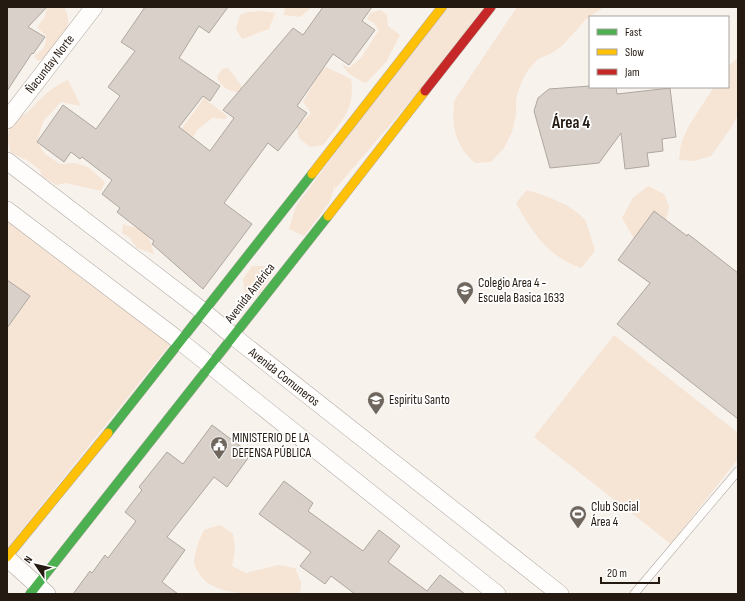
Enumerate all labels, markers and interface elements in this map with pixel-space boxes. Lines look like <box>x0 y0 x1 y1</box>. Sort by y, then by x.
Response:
legend <box>589 16 729 88</box>
text: Fast <box>625 25 642 40</box>
street label: Ñacunday Norte <box>22 31 78 97</box>
text: Slow <box>625 45 644 60</box>
text: Jam <box>624 65 640 80</box>
district label: Área 4 <box>551 113 590 133</box>
street label: Avenida América <box>221 260 278 327</box>
place label: Colegio Area 4 - Escuela Basica 1633 <box>478 275 565 306</box>
school or university icon: Colegio Area 4 - Escuela Basica 1633 <box>455 280 475 305</box>
street label: Avenida Comuneros <box>244 344 323 410</box>
school or university icon: Espiritu Santo <box>366 390 386 415</box>
place label: Espiritu Santo <box>389 392 450 408</box>
place label: MINISTERIO DE LA DEFENSA PÚBLICA <box>232 430 312 461</box>
public building icon: MINISTERIO DE LA DEFENSA PÚBLICA <box>209 435 229 460</box>
place label: Club Social Área 4 <box>590 499 639 530</box>
sports icon: Club Social Área 4 <box>568 504 588 529</box>
north arrow <box>16 545 56 585</box>
text: N <box>21 554 35 566</box>
scale bar <box>601 559 659 585</box>
text: 20 m <box>607 566 627 581</box>

